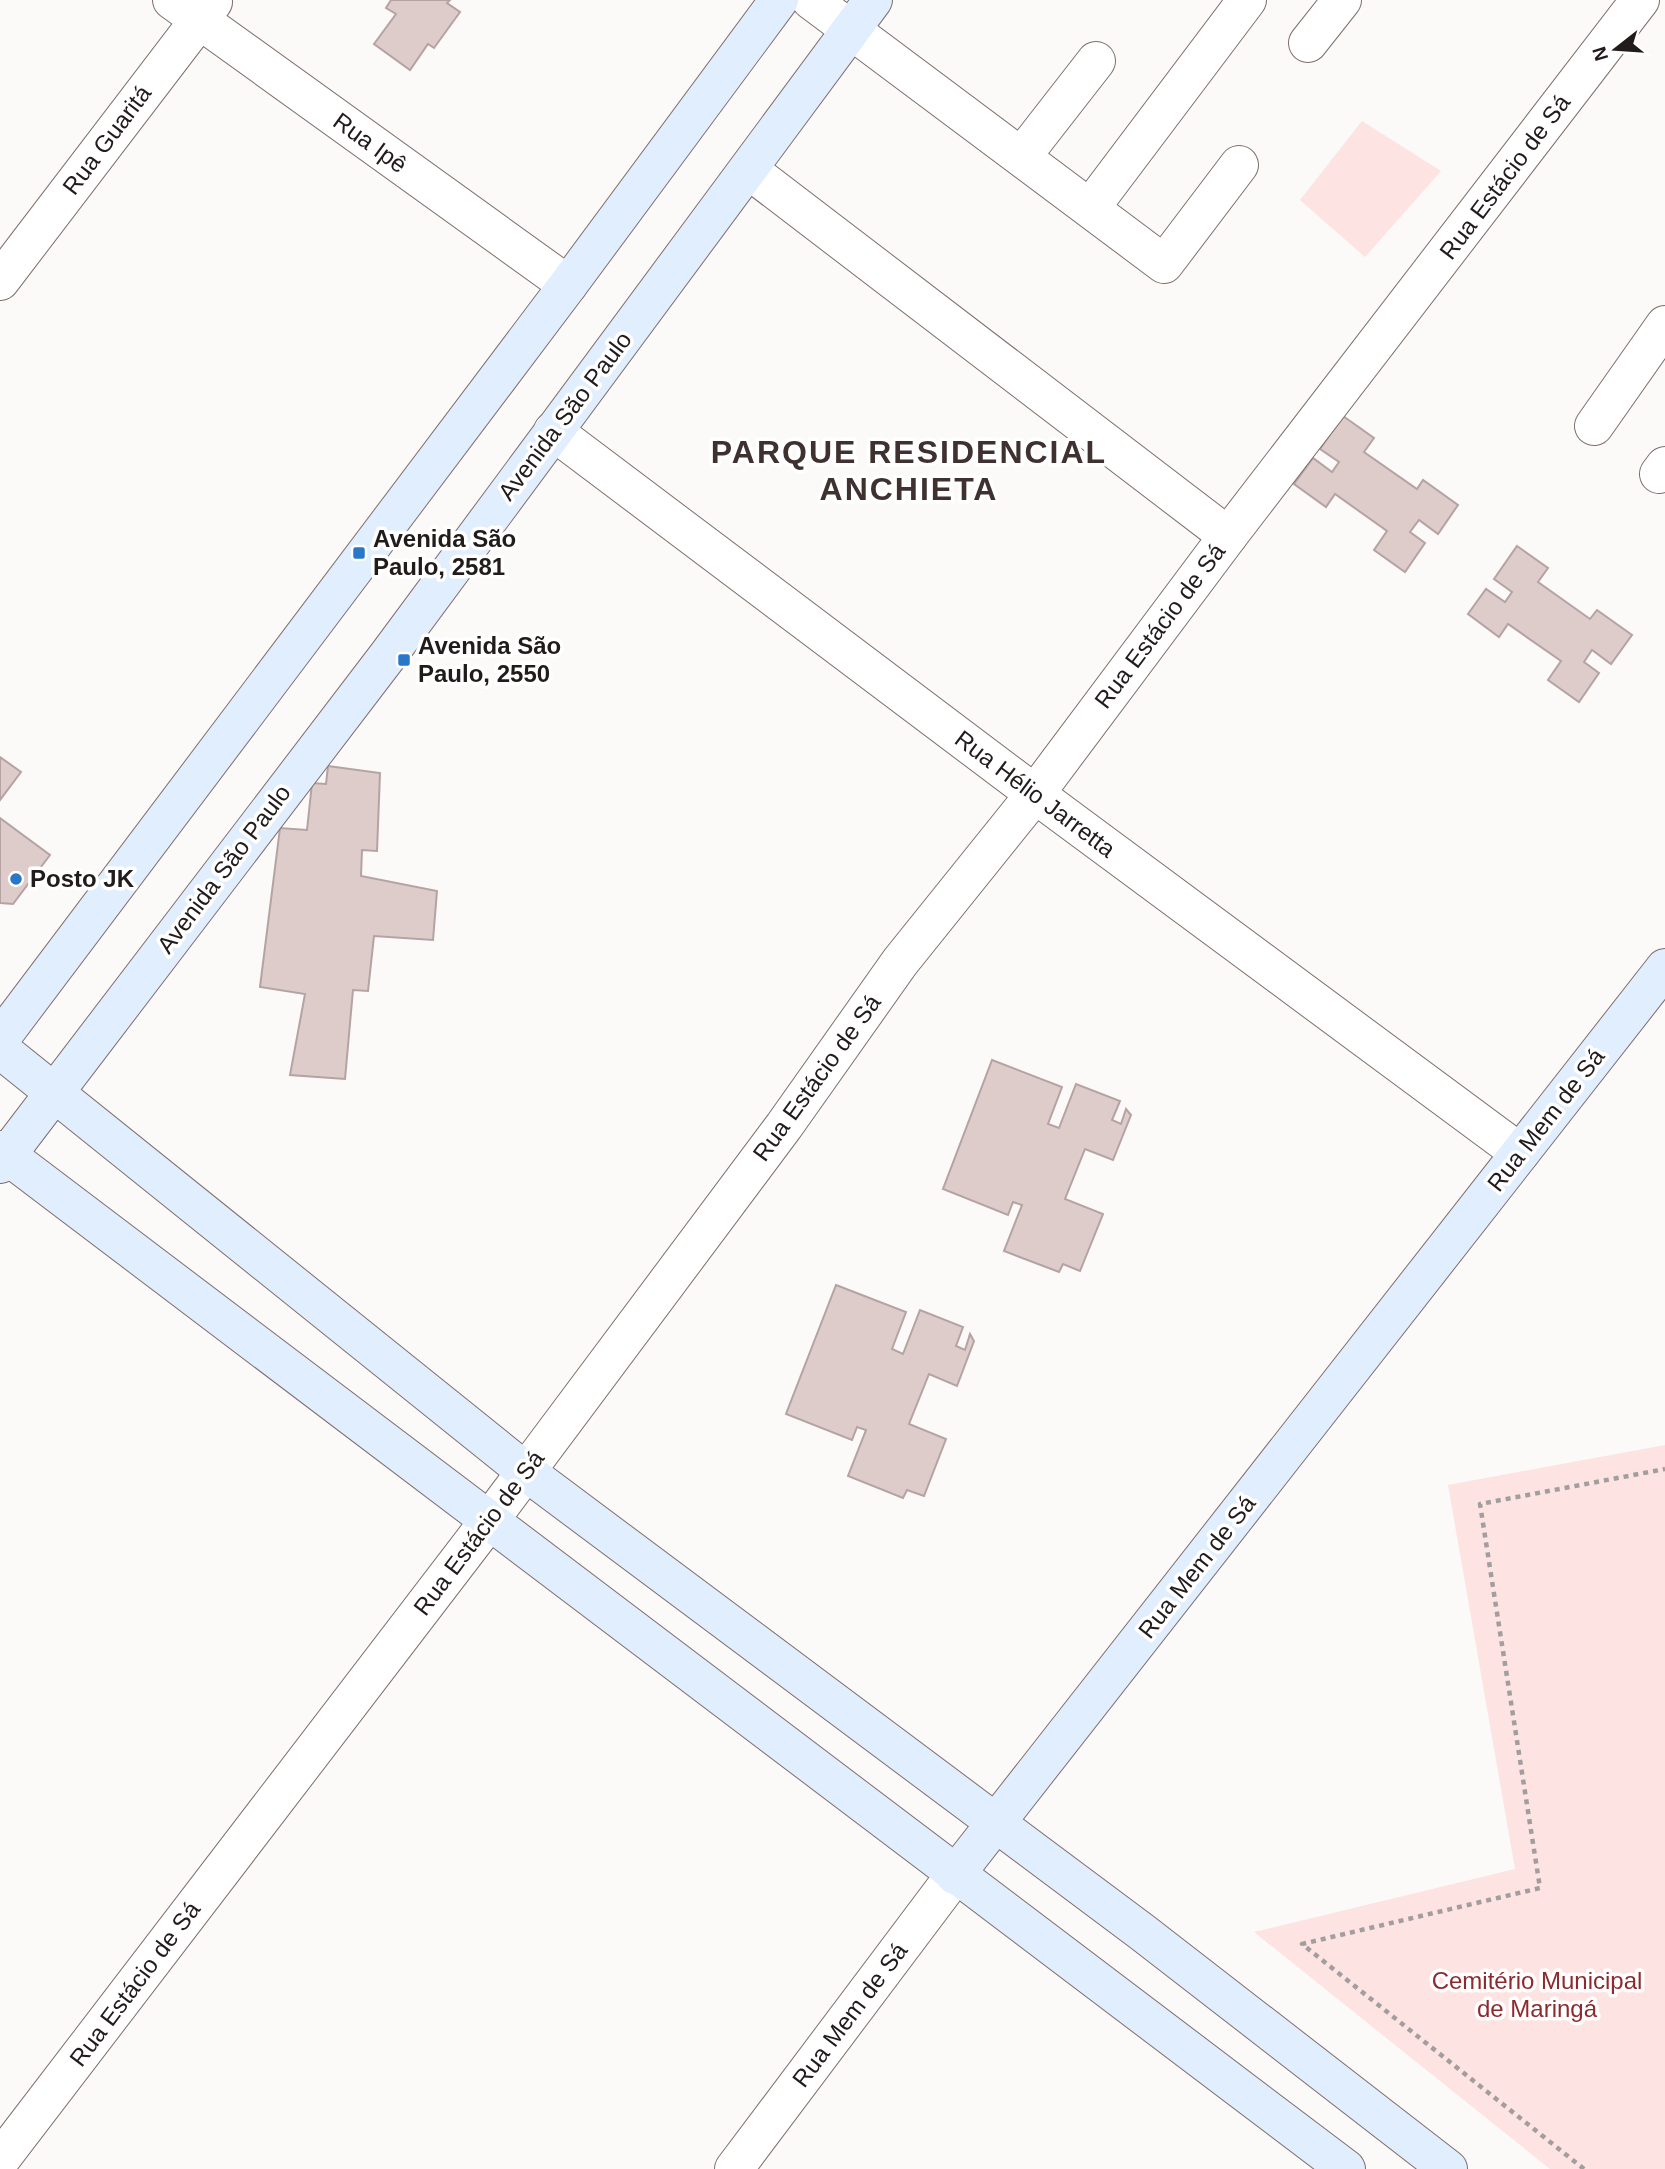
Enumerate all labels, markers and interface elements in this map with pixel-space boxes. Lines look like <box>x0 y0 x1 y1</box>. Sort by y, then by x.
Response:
north arrow <box>1581 14 1651 84</box>
text: N <box>1588 44 1612 63</box>
street label: Rua Guaritá <box>57 79 157 199</box>
street label: Rua Estácio de Sá <box>1434 89 1576 264</box>
street label: Rua Ipê <box>328 107 412 178</box>
street label: Avenida São Paulo <box>493 326 637 505</box>
district label: PARQUE RESIDENCIAL ANCHIETA <box>711 434 1107 507</box>
place label: Avenida São Paulo, 2581 <box>373 525 516 580</box>
street label: Rua Estácio de Sá <box>1089 538 1231 713</box>
marker: Avenida São Paulo, 2581 <box>351 545 367 561</box>
place label: Avenida São Paulo, 2550 <box>418 632 561 687</box>
marker: Avenida São Paulo, 2550 <box>396 652 412 668</box>
street label: Rua Hélio Jarretta <box>950 725 1121 863</box>
street label: Avenida São Paulo <box>152 779 296 958</box>
place label: Posto JK <box>30 865 135 892</box>
marker: Posto JK <box>8 871 24 887</box>
street label: Rua Estácio de Sá <box>747 989 886 1166</box>
street label: Rua Mem de Sá <box>1482 1043 1610 1196</box>
street label: Rua Estácio de Sá <box>408 1445 550 1620</box>
street label: Rua Mem de Sá <box>1133 1490 1261 1643</box>
street label: Rua Estácio de Sá <box>64 1896 206 2071</box>
street label: Rua Mem de Sá <box>787 1937 913 2092</box>
park label: Cemitério Municipal de Maringá <box>1432 1967 1642 2022</box>

